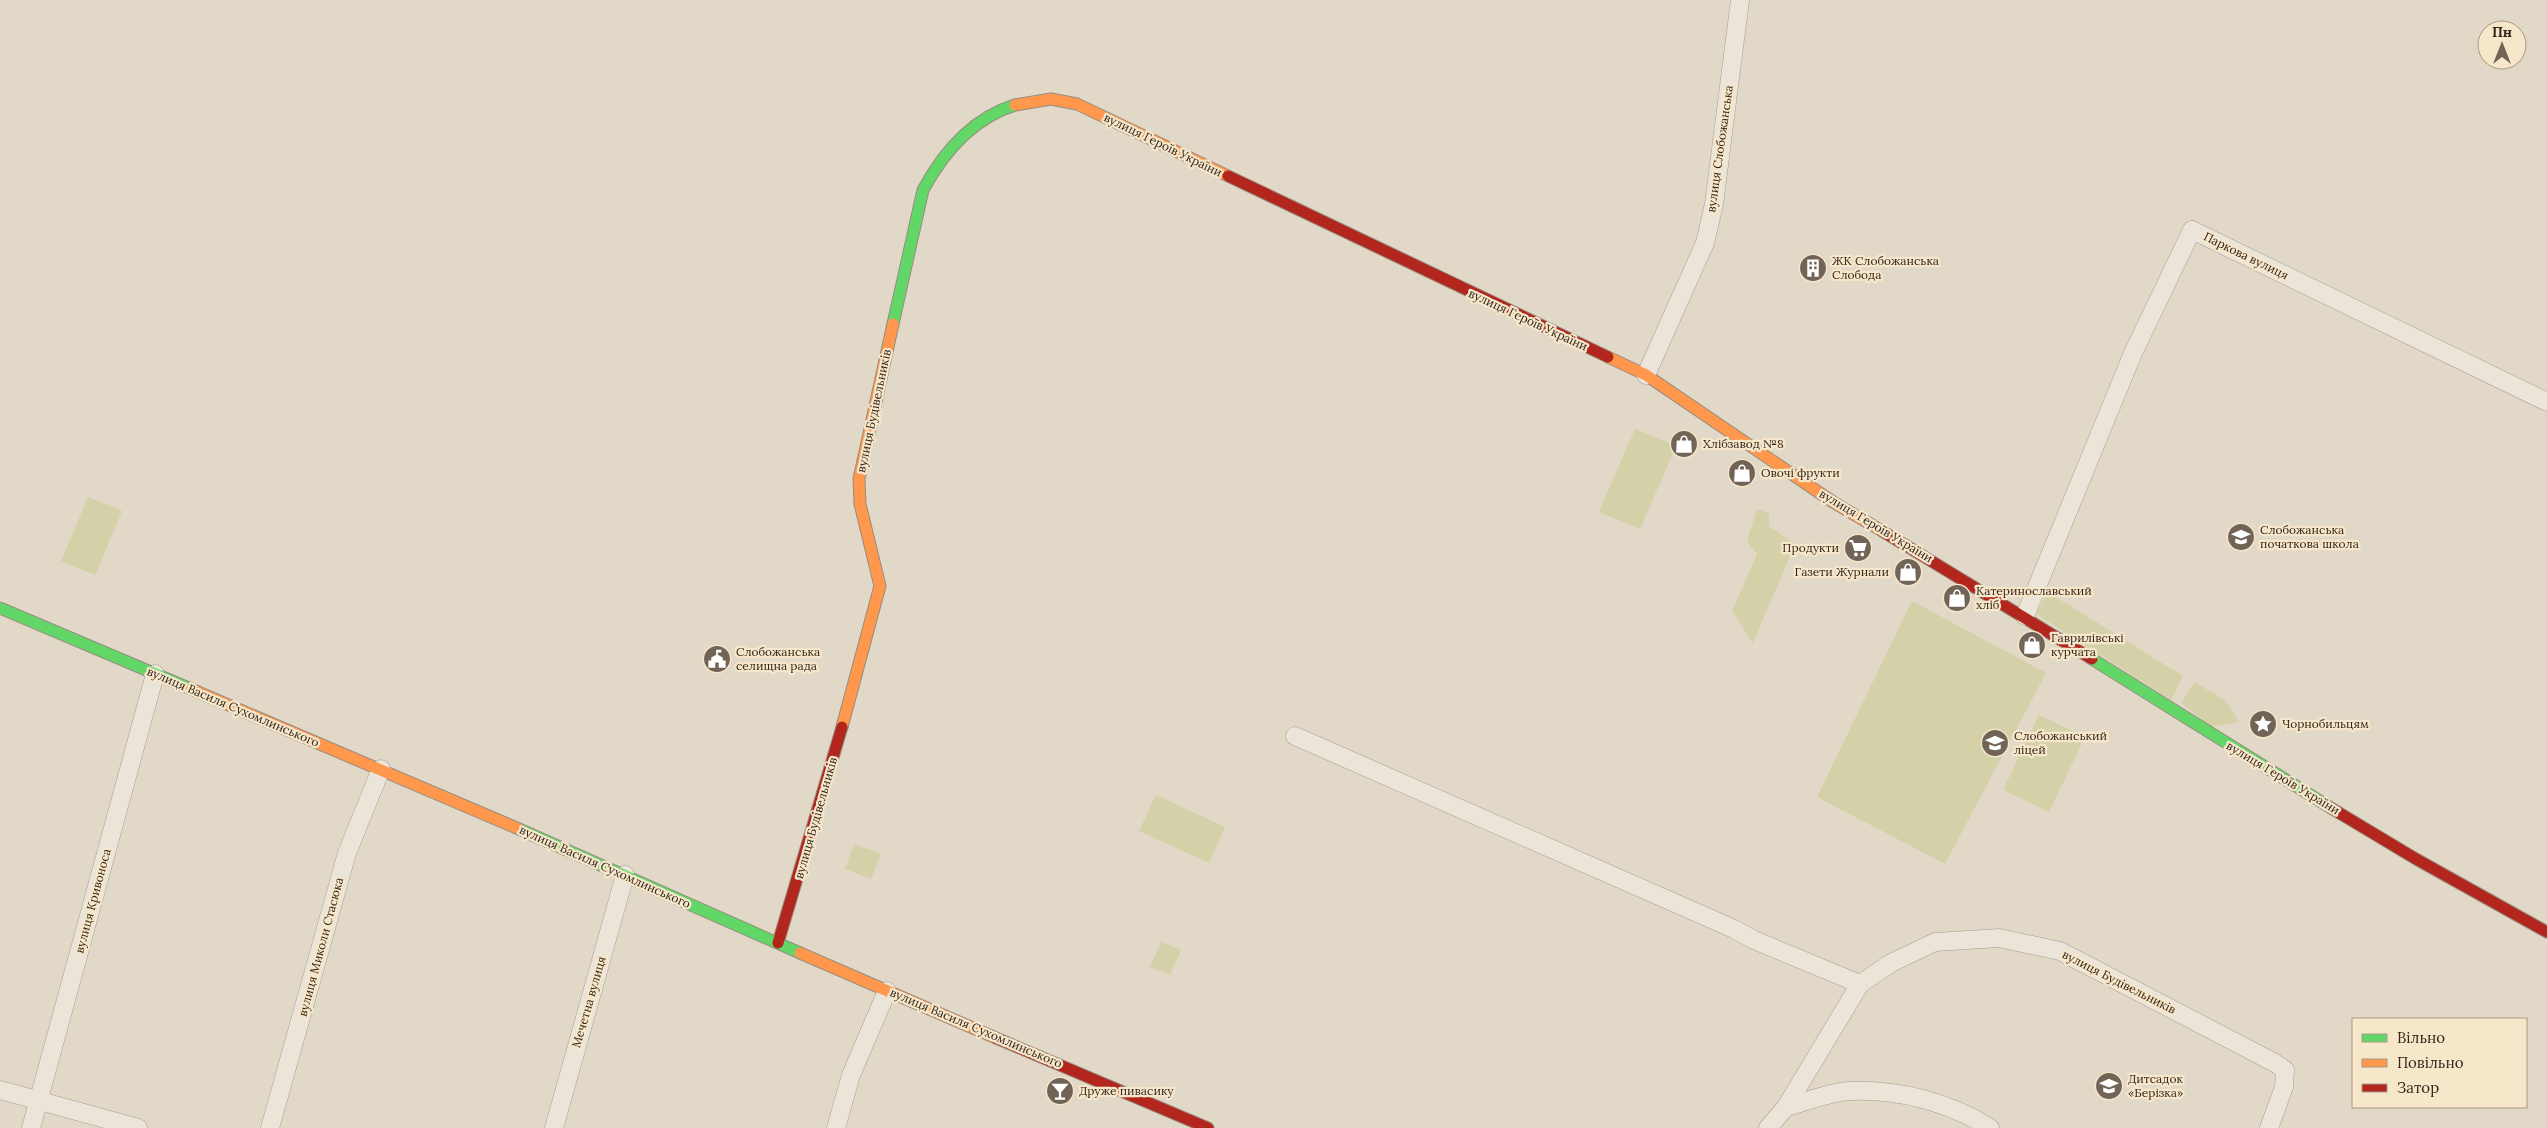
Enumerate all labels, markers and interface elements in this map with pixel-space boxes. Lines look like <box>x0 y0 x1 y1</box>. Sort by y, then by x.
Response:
north arrow <box>2477 20 2527 70</box>
text: Пн <box>2492 23 2512 41</box>
street label: вулиця Слобожанська <box>1703 84 1736 214</box>
street label: вулиця Героїв України <box>1102 109 1225 180</box>
street label: Паркова вулиця <box>2201 229 2291 283</box>
building icon: ЖК Слобожанська Слобода <box>1798 253 1828 283</box>
place label: ЖК Слобожанська Слобода <box>1832 253 1939 282</box>
street label: вулиця Героїв України <box>1466 285 1590 354</box>
street label: вулиця Будівельників <box>853 348 894 474</box>
shop icon: Хлібзавод №8 <box>1669 429 1699 459</box>
place label: Хлібзавод №8 <box>1703 436 1784 451</box>
shop icon: Овочі фрукти <box>1727 458 1757 488</box>
place label: Овочі фрукти <box>1761 465 1840 480</box>
street label: вулиця Героїв України <box>1817 486 1936 565</box>
school or university icon: Cлобожанська початкова школа <box>2226 522 2256 552</box>
place label: Cлобожанська початкова школа <box>2260 522 2359 551</box>
supermarket icon: Продукти <box>1843 533 1873 563</box>
place label: Продукти <box>1782 540 1839 555</box>
shop icon: Газети Журнали <box>1893 557 1923 587</box>
place label: Газети Журнали <box>1795 564 1889 579</box>
shop icon: Катеринославський хліб <box>1942 583 1972 613</box>
place label: Катеринославський хліб <box>1976 583 2092 612</box>
shop icon: Гаврилівські курчата <box>2017 630 2047 660</box>
place label: Гаврилівські курчата <box>2051 630 2124 659</box>
public building icon: Слобожанська селищна рада <box>702 644 732 674</box>
place label: Слобожанська селищна рада <box>736 644 820 673</box>
street label: вулиця Василя Сухомлинського <box>145 663 322 750</box>
place icon: Чорнобильцям <box>2248 709 2278 739</box>
place label: Чорнобильцям <box>2282 716 2369 731</box>
school or university icon: Слобожанський ліцей <box>1980 728 2010 758</box>
place label: Слобожанський ліцей <box>2014 728 2107 757</box>
street label: вулиця Героїв України <box>2224 738 2343 817</box>
street label: вулиця Будівельників <box>791 755 840 880</box>
street label: вулиця Василя Сухомлинського <box>517 822 693 911</box>
street label: вулиця Кривоноса <box>71 847 114 955</box>
street label: вулиця Миколи Стасюка <box>295 876 346 1018</box>
street label: вулиця Будівельників <box>2060 946 2179 1017</box>
street label: Мечетна вулиця <box>568 954 609 1049</box>
street label: вулиця Василя Сухомлинського <box>888 984 1065 1071</box>
legend <box>2352 1018 2527 1108</box>
text: Вільно <box>2397 1028 2445 1047</box>
text: Повільно <box>2397 1053 2464 1072</box>
school or university icon: Дитсадок «Берізка» <box>2094 1071 2124 1101</box>
place label: Дитсадок «Берізка» <box>2128 1071 2183 1100</box>
bar icon: Друже пивасику <box>1045 1076 1075 1106</box>
text: Затор <box>2397 1078 2439 1097</box>
place label: Друже пивасику <box>1079 1083 1174 1098</box>

